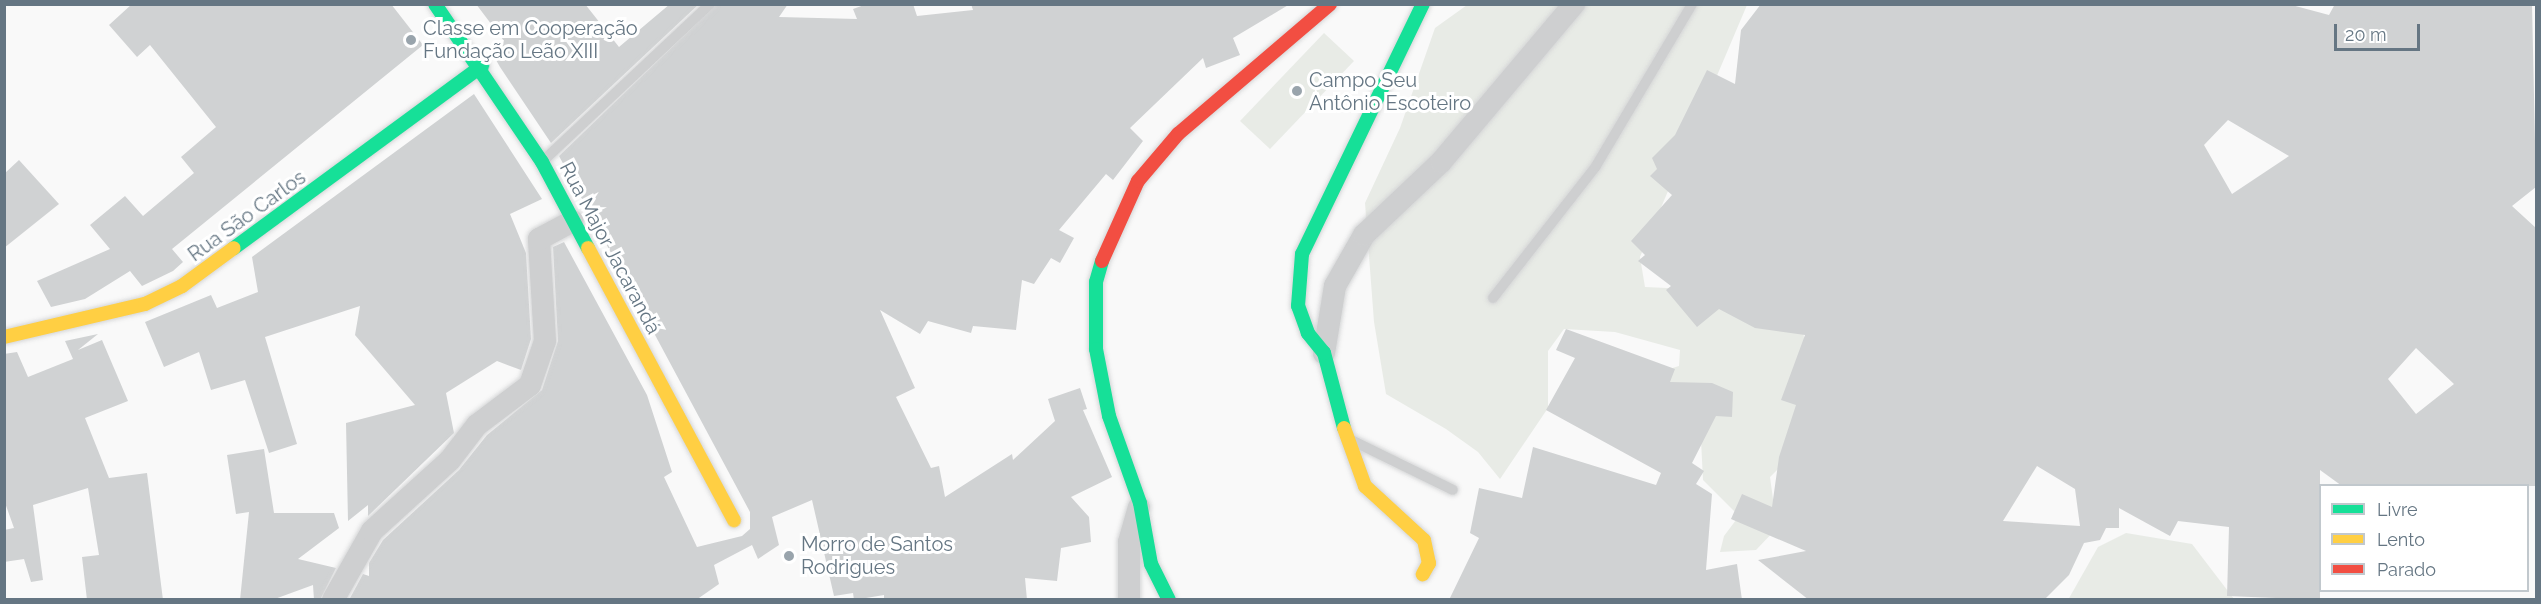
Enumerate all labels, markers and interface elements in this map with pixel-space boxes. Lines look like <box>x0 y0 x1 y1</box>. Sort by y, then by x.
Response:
scale bar <box>2337 12 2422 50</box>
place label: Classe em Cooperação Fundação Leão XIII <box>423 16 638 63</box>
text: 20 m <box>2345 24 2387 45</box>
marker: Classe em Cooperação Fundação Leão XIII <box>404 33 418 47</box>
place label: Campo Seu Antônio Escoteiro <box>1309 68 1471 115</box>
marker: Campo Seu Antônio Escoteiro <box>1290 84 1304 98</box>
street label: Rua Major Jacarandá <box>554 157 666 339</box>
street label: Rua São Carlos <box>184 165 310 267</box>
legend <box>2319 484 2529 592</box>
text: Livre <box>2377 499 2418 520</box>
text: Lento <box>2377 529 2425 550</box>
place label: Morro de Santos Rodrigues <box>801 532 953 579</box>
marker: Morro de Santos Rodrigues <box>782 549 796 563</box>
text: Parado <box>2377 559 2436 580</box>

